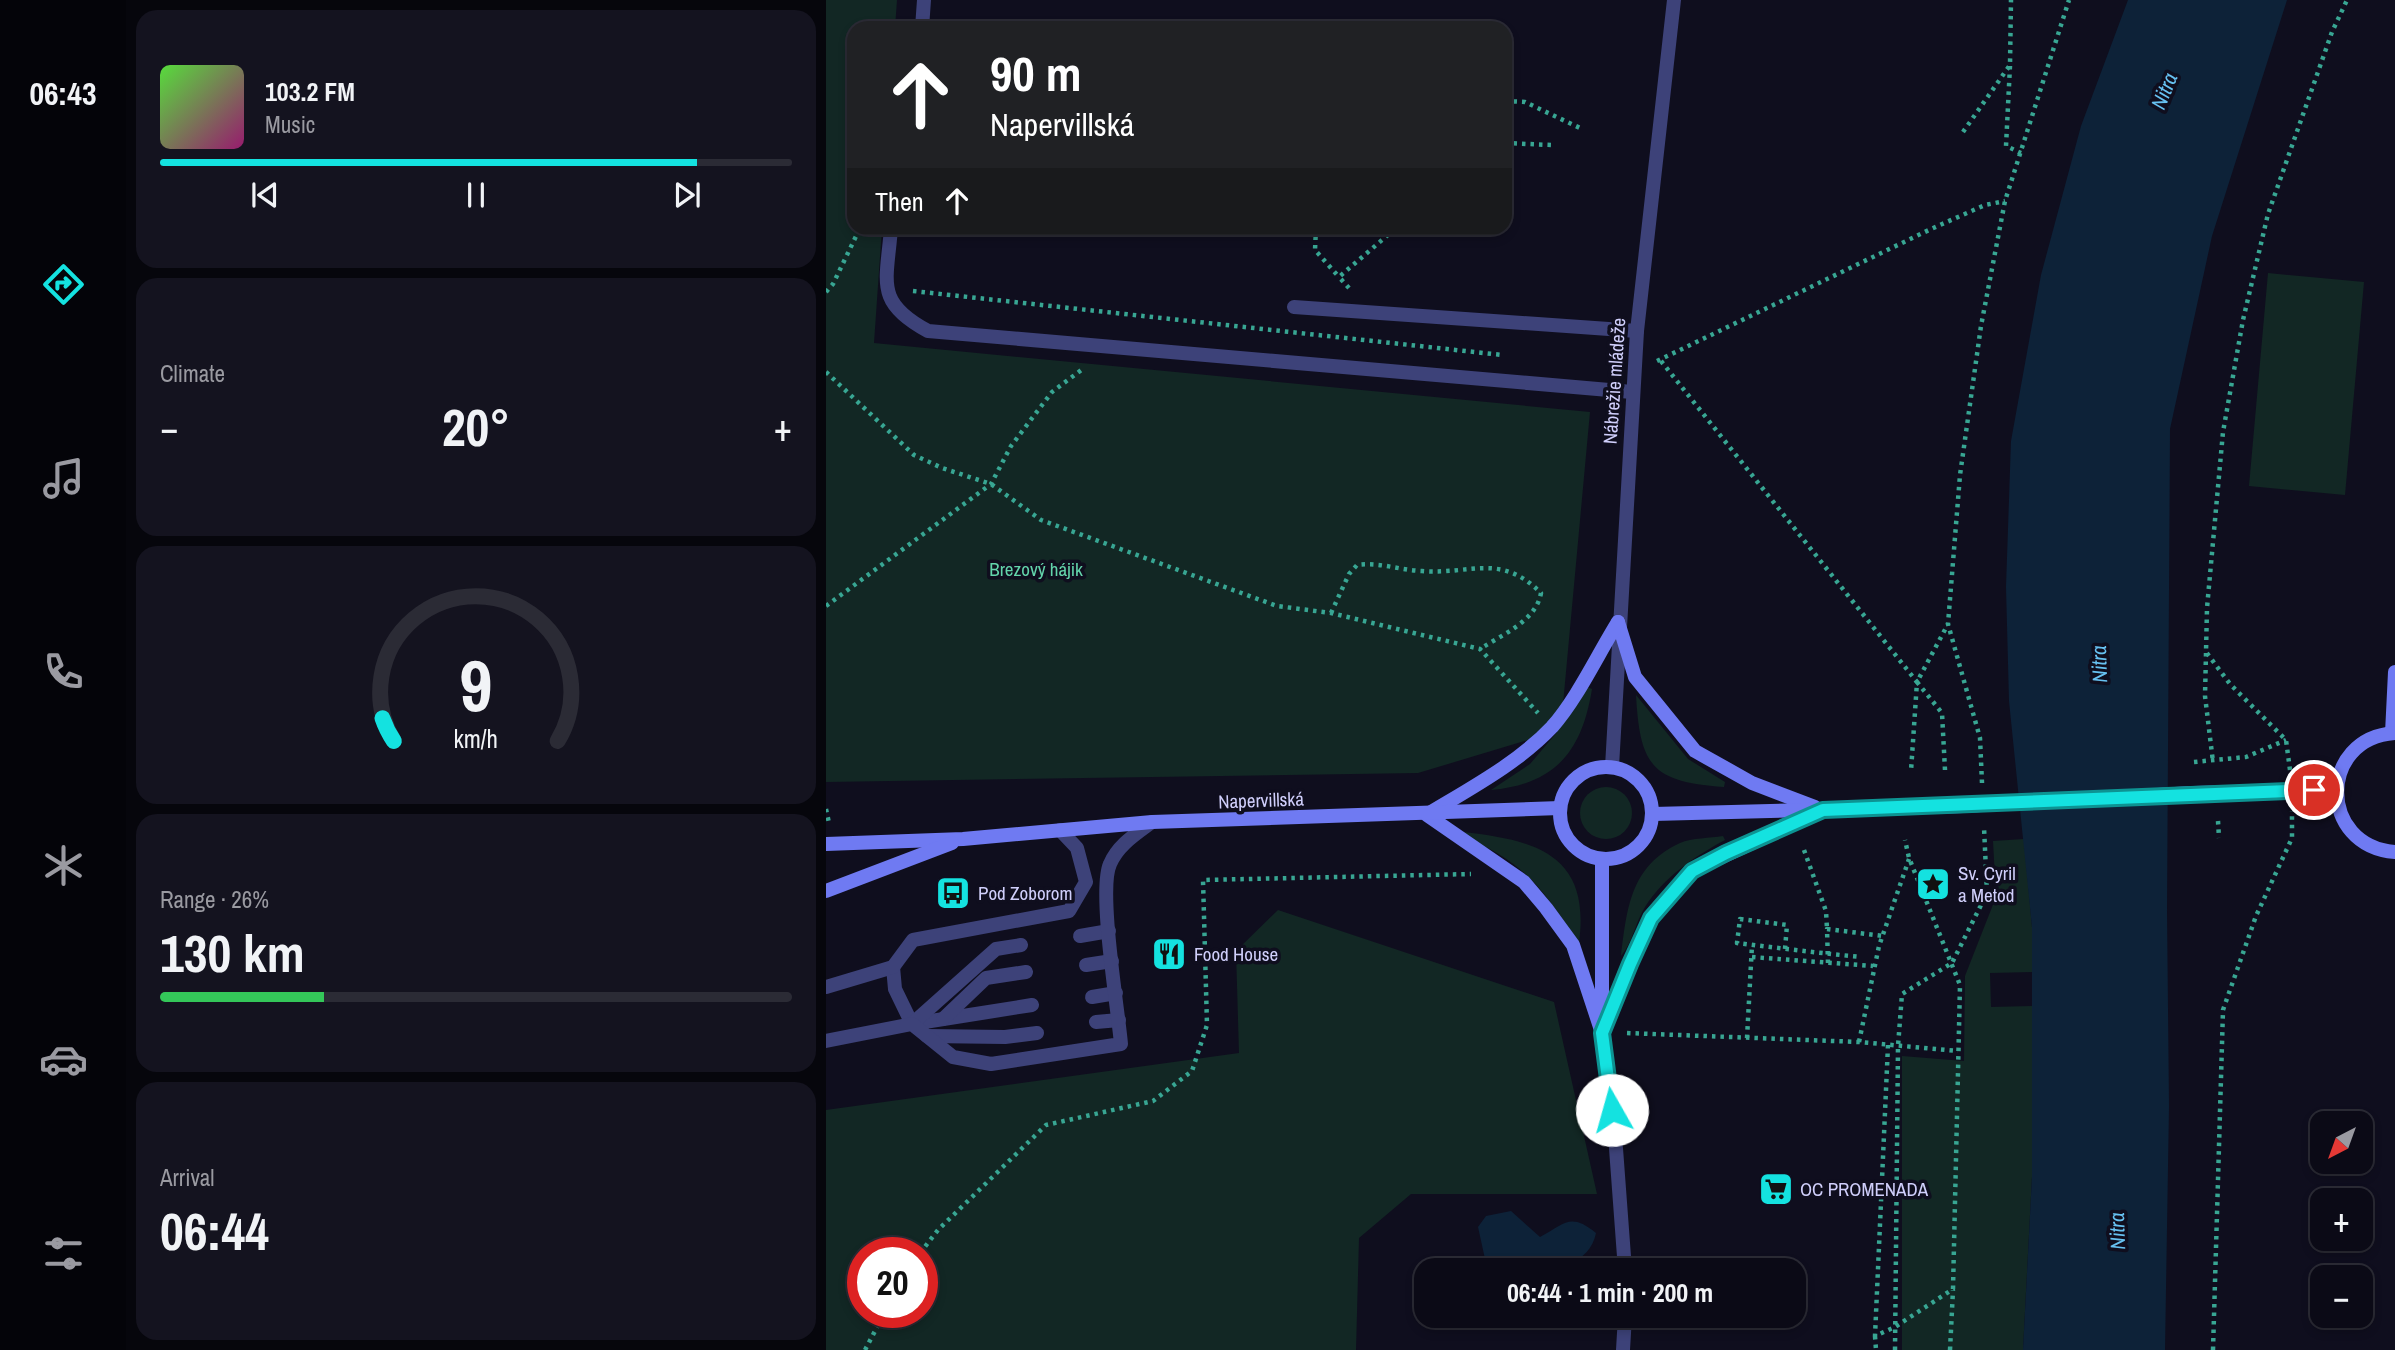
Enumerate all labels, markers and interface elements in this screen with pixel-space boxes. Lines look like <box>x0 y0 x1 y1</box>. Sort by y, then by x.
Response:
text: 90 m <box>990 40 1082 106</box>
icon: ahead <box>875 49 966 140</box>
water label: Nitra <box>2144 68 2184 114</box>
text: 06:43 <box>29 72 97 115</box>
text: 103.2 FM <box>265 74 355 109</box>
text: Napervillská <box>990 103 1134 146</box>
text: Music <box>265 109 315 140</box>
icon: previous <box>246 176 284 214</box>
icon: pause <box>457 176 495 214</box>
icon: next <box>668 176 706 214</box>
icon: ahead <box>938 182 976 220</box>
text: Then <box>875 184 924 219</box>
icon: directions <box>39 260 88 309</box>
street label: Nábrežie mládeže <box>1597 317 1631 445</box>
text: Climate <box>160 358 225 389</box>
text: 20° <box>442 392 510 462</box>
text: − <box>160 402 178 453</box>
text: + <box>774 402 792 453</box>
icon: music <box>39 454 88 503</box>
park label: Brezový hájik <box>989 556 1083 582</box>
text: 9 <box>459 636 493 734</box>
water label: Nitra <box>2084 645 2114 683</box>
icon: phone <box>39 647 88 696</box>
text: km/h <box>454 722 498 756</box>
pin <box>2284 760 2344 820</box>
icon: arrive <box>2295 771 2333 809</box>
street label: Napervillská <box>1218 786 1305 814</box>
icon: climate <box>39 841 88 890</box>
place label: Sv. Cyril a Metod <box>1958 860 2016 908</box>
place icon: Sv. Cyril a Metod <box>1914 865 1952 903</box>
bus stop icon: Pod Zoborom <box>934 874 972 912</box>
place label: Pod Zoborom <box>978 880 1072 906</box>
text: Range · 26% <box>160 884 269 915</box>
text: 130 km <box>160 918 305 988</box>
restaurant icon: Food House <box>1150 935 1188 973</box>
place label: Food House <box>1194 941 1278 967</box>
icon: car <box>39 1035 88 1084</box>
position arrow <box>1575 1073 1649 1147</box>
north arrow <box>2310 1111 2373 1174</box>
map controls <box>2310 1111 2373 1328</box>
text: Arrival <box>160 1162 215 1193</box>
supermarket icon: OC PROMENADA <box>1757 1170 1795 1208</box>
place label: OC PROMENADA <box>1800 1176 1929 1202</box>
button: + <box>2310 1188 2373 1251</box>
text: 06:44 <box>160 1196 269 1266</box>
water label: Nitra <box>2102 1212 2132 1250</box>
icon: filters <box>39 1229 88 1278</box>
speed limit sign: 20 <box>847 1237 938 1328</box>
button: − <box>2310 1265 2373 1328</box>
text: 06:44 · 1 min · 200 m <box>1507 1275 1713 1310</box>

